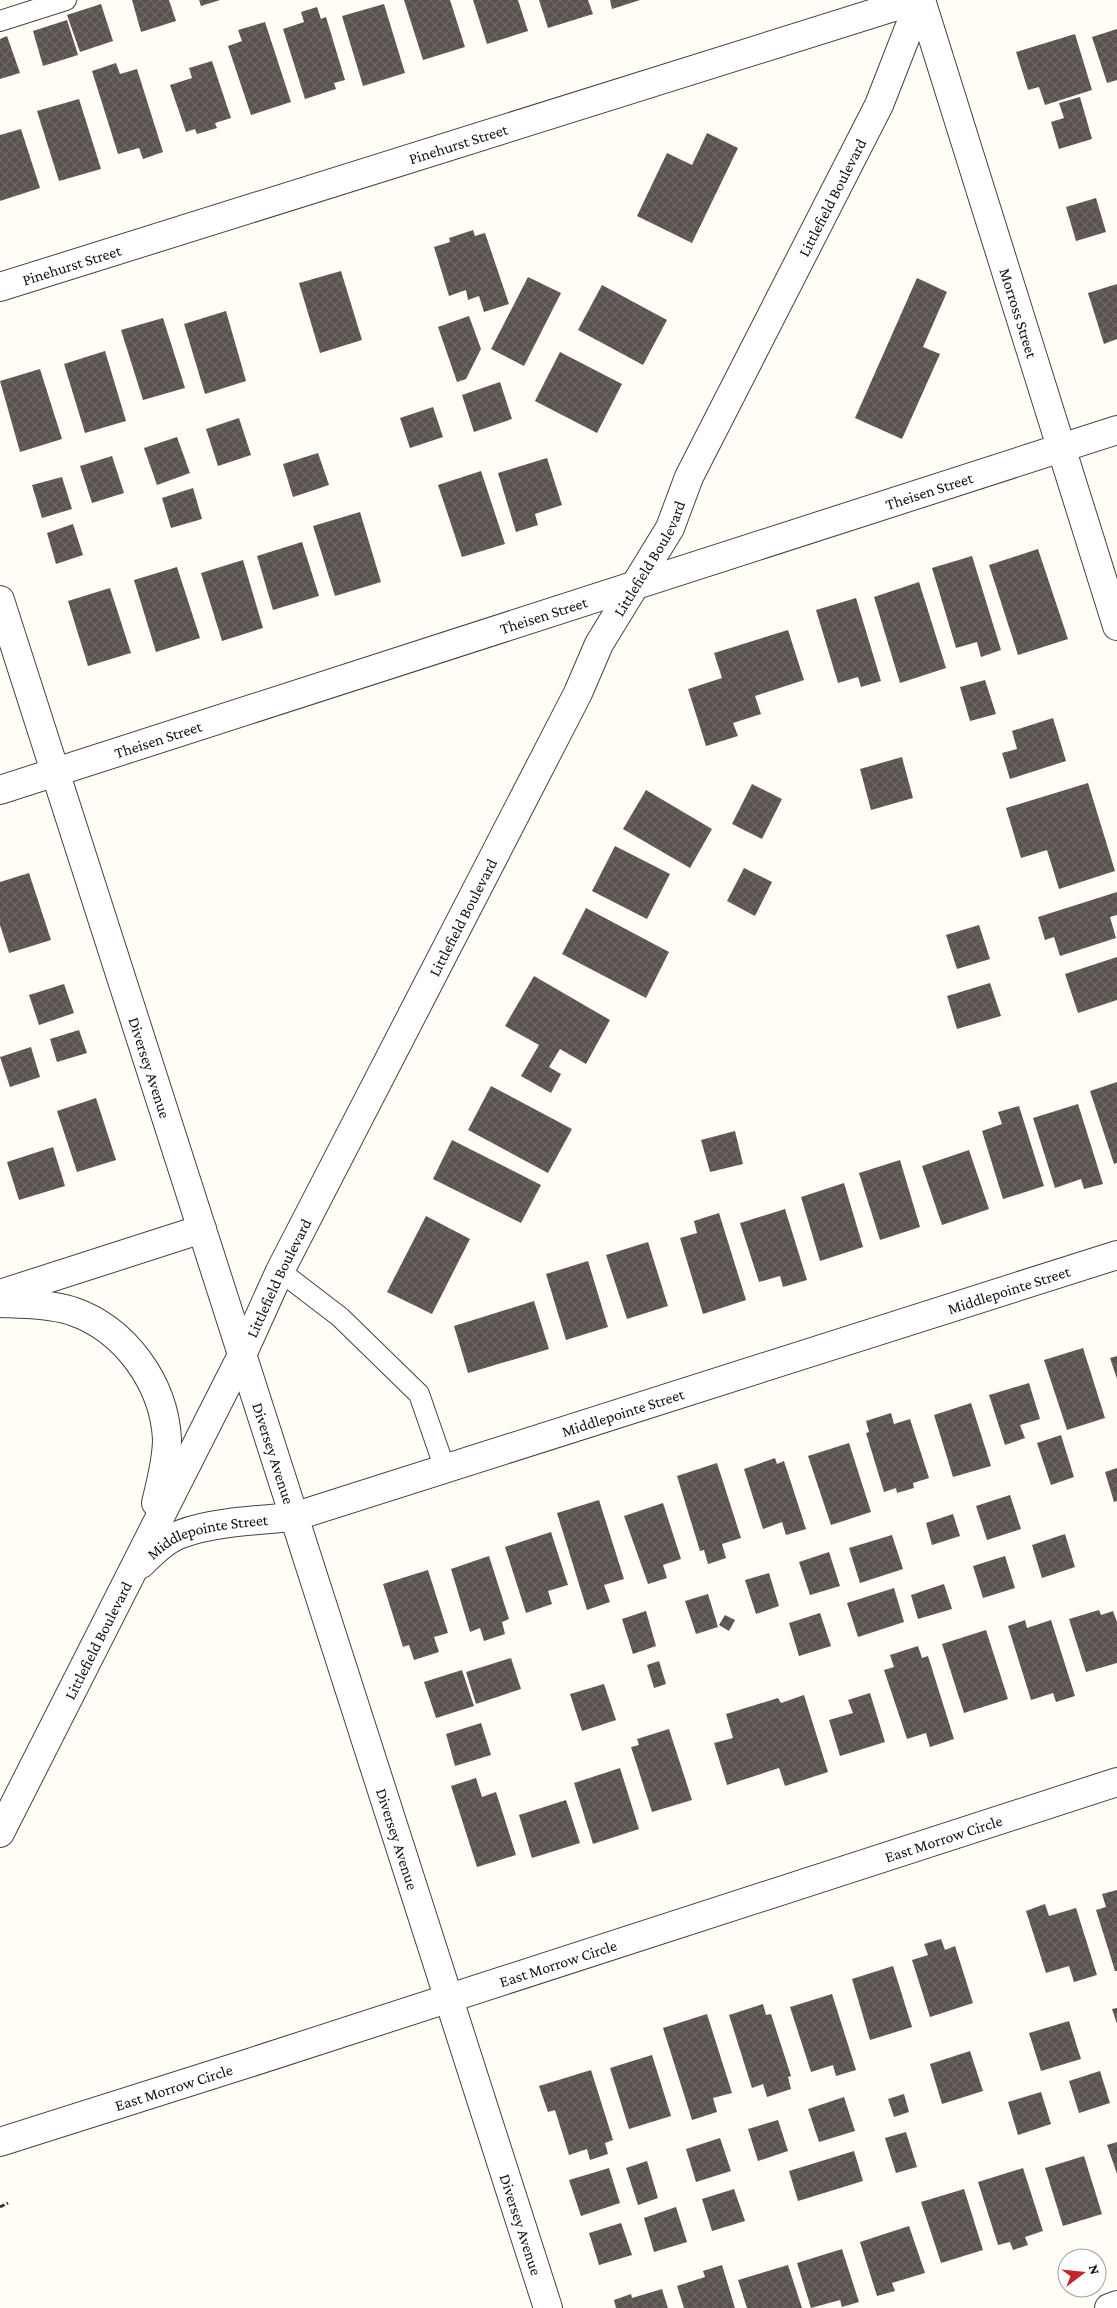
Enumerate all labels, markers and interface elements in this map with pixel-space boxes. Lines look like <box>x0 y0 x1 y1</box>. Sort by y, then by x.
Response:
street label: Pinehurst Street <box>407 120 510 167</box>
street label: Littlefield Boulevard <box>795 135 870 259</box>
street label: Pinehurst Street <box>20 241 124 288</box>
street label: Morross Street <box>996 266 1041 361</box>
street label: Theisen Street <box>883 469 976 513</box>
street label: Littlefield Boulevard <box>610 498 689 619</box>
street label: Theisen Street <box>498 593 590 637</box>
street label: Theisen Street <box>112 717 205 762</box>
street label: Littlefield Boulevard <box>425 855 500 979</box>
street label: Diversey Avenue <box>125 1015 174 1120</box>
street label: Littlefield Boulevard <box>243 1215 315 1340</box>
street label: Middlepointe Street <box>946 1262 1073 1317</box>
street label: Middlepointe Street <box>560 1385 687 1440</box>
street label: Diversey Avenue <box>249 1401 297 1506</box>
street label: Middlepointe Street <box>144 1511 269 1563</box>
street label: Littlefield Boulevard <box>61 1578 135 1702</box>
street label: Diversey Avenue <box>373 1786 421 1892</box>
street label: East Morrow Circle <box>883 1812 1004 1866</box>
street label: East Morrow Circle <box>497 1937 619 1990</box>
street label: East Morrow Circle <box>113 2061 235 2114</box>
street label: Diversey Avenue <box>497 2172 545 2277</box>
north arrow <box>1057 2248 1107 2298</box>
text: N <box>1085 2263 1104 2277</box>

